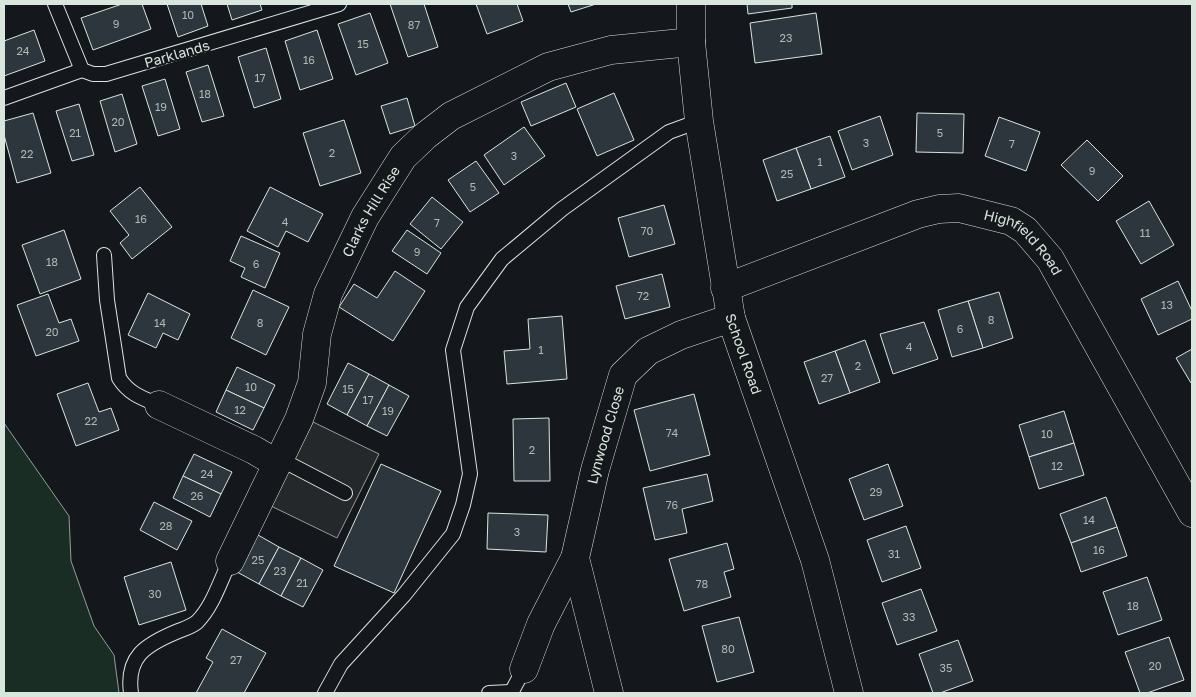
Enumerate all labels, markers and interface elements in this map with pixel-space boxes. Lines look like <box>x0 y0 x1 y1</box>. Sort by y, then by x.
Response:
house number: 10 <box>182 8 194 21</box>
house number: 9 <box>113 17 119 30</box>
house number: 87 <box>408 18 420 31</box>
house number: 23 <box>780 31 792 44</box>
street label: Parklands <box>142 36 212 71</box>
house number: 15 <box>357 37 369 50</box>
house number: 24 <box>16 44 30 57</box>
house number: 16 <box>303 53 315 66</box>
house number: 17 <box>254 71 266 84</box>
house number: 18 <box>199 87 211 100</box>
house number: 19 <box>155 100 167 113</box>
house number: 20 <box>111 115 125 128</box>
house number: 21 <box>69 126 81 139</box>
house number: 5 <box>937 126 943 139</box>
house number: 3 <box>863 136 869 149</box>
house number: 7 <box>1009 137 1015 150</box>
house number: 2 <box>329 146 335 159</box>
house number: 22 <box>21 147 33 160</box>
house number: 3 <box>511 149 517 162</box>
house number: 1 <box>817 155 823 168</box>
street label: Clarks Hill Rise <box>338 163 403 259</box>
house number: 9 <box>1089 164 1095 177</box>
house number: 25 <box>781 167 793 180</box>
house number: 5 <box>470 180 476 193</box>
street label: Highfield Road <box>982 206 1066 278</box>
house number: 16 <box>135 212 147 225</box>
house number: 4 <box>282 215 289 228</box>
house number: 7 <box>434 216 440 229</box>
house number: 70 <box>641 224 654 237</box>
house number: 11 <box>1140 226 1150 239</box>
house number: 9 <box>414 245 420 258</box>
house number: 18 <box>46 255 58 268</box>
house number: 6 <box>253 257 260 270</box>
house number: 72 <box>637 289 649 302</box>
house number: 13 <box>1161 298 1173 311</box>
street label: School Road <box>722 311 766 396</box>
house number: 8 <box>988 313 995 326</box>
house number: 14 <box>154 316 166 329</box>
house number: 8 <box>257 316 264 329</box>
house number: 6 <box>957 322 964 335</box>
house number: 20 <box>45 325 59 338</box>
house number: 4 <box>906 340 913 353</box>
house number: 1 <box>538 343 544 356</box>
house number: 2 <box>855 359 861 372</box>
house number: 27 <box>821 371 833 384</box>
house number: 10 <box>245 380 257 393</box>
house number: 15 <box>342 382 354 395</box>
street label: Lynwood Close <box>583 384 627 485</box>
house number: 17 <box>362 393 374 406</box>
house number: 12 <box>234 403 246 416</box>
house number: 19 <box>382 404 394 417</box>
house number: 22 <box>85 414 97 427</box>
house number: 74 <box>666 426 679 439</box>
house number: 10 <box>1041 427 1053 440</box>
house number: 2 <box>529 443 535 456</box>
house number: 12 <box>1051 459 1063 472</box>
house number: 24 <box>200 467 214 480</box>
house number: 29 <box>869 485 883 498</box>
house number: 26 <box>190 489 204 502</box>
house number: 76 <box>666 498 679 511</box>
house number: 14 <box>1083 513 1095 526</box>
house number: 28 <box>159 519 173 532</box>
house number: 3 <box>514 525 520 538</box>
house number: 16 <box>1093 543 1105 556</box>
house number: 31 <box>888 547 900 560</box>
house number: 25 <box>252 553 264 566</box>
house number: 23 <box>274 564 286 577</box>
house number: 21 <box>296 576 308 589</box>
house number: 78 <box>696 577 709 590</box>
house number: 30 <box>148 587 162 600</box>
house number: 18 <box>1127 599 1139 612</box>
house number: 33 <box>903 610 915 623</box>
house number: 80 <box>721 642 735 655</box>
house number: 27 <box>230 653 242 666</box>
house number: 20 <box>1148 659 1162 672</box>
house number: 35 <box>940 661 952 674</box>

